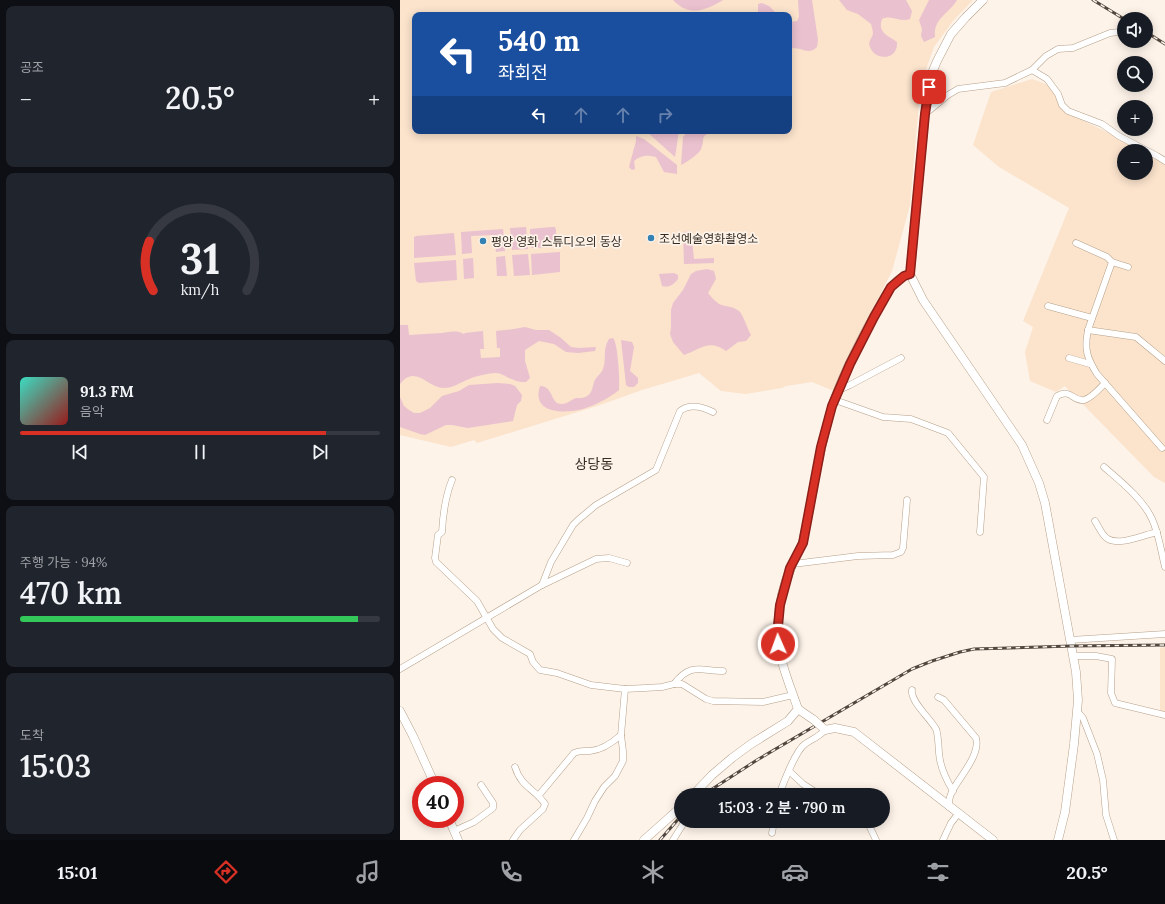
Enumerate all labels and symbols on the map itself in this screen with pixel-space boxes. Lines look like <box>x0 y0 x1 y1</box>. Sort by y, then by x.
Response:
pin <box>912 70 946 104</box>
place label: 조선예술영화촬영소 <box>659 231 758 246</box>
marker: 조선예술영화촬영소 <box>646 233 656 243</box>
place label: 평양 영화 스튜디오의 동상 <box>491 234 622 249</box>
marker: 평양 영화 스튜디오의 동상 <box>478 236 488 246</box>
district label: 상당동 <box>575 455 613 473</box>
position arrow <box>757 623 799 665</box>
speed limit sign: 40 <box>412 776 464 828</box>

